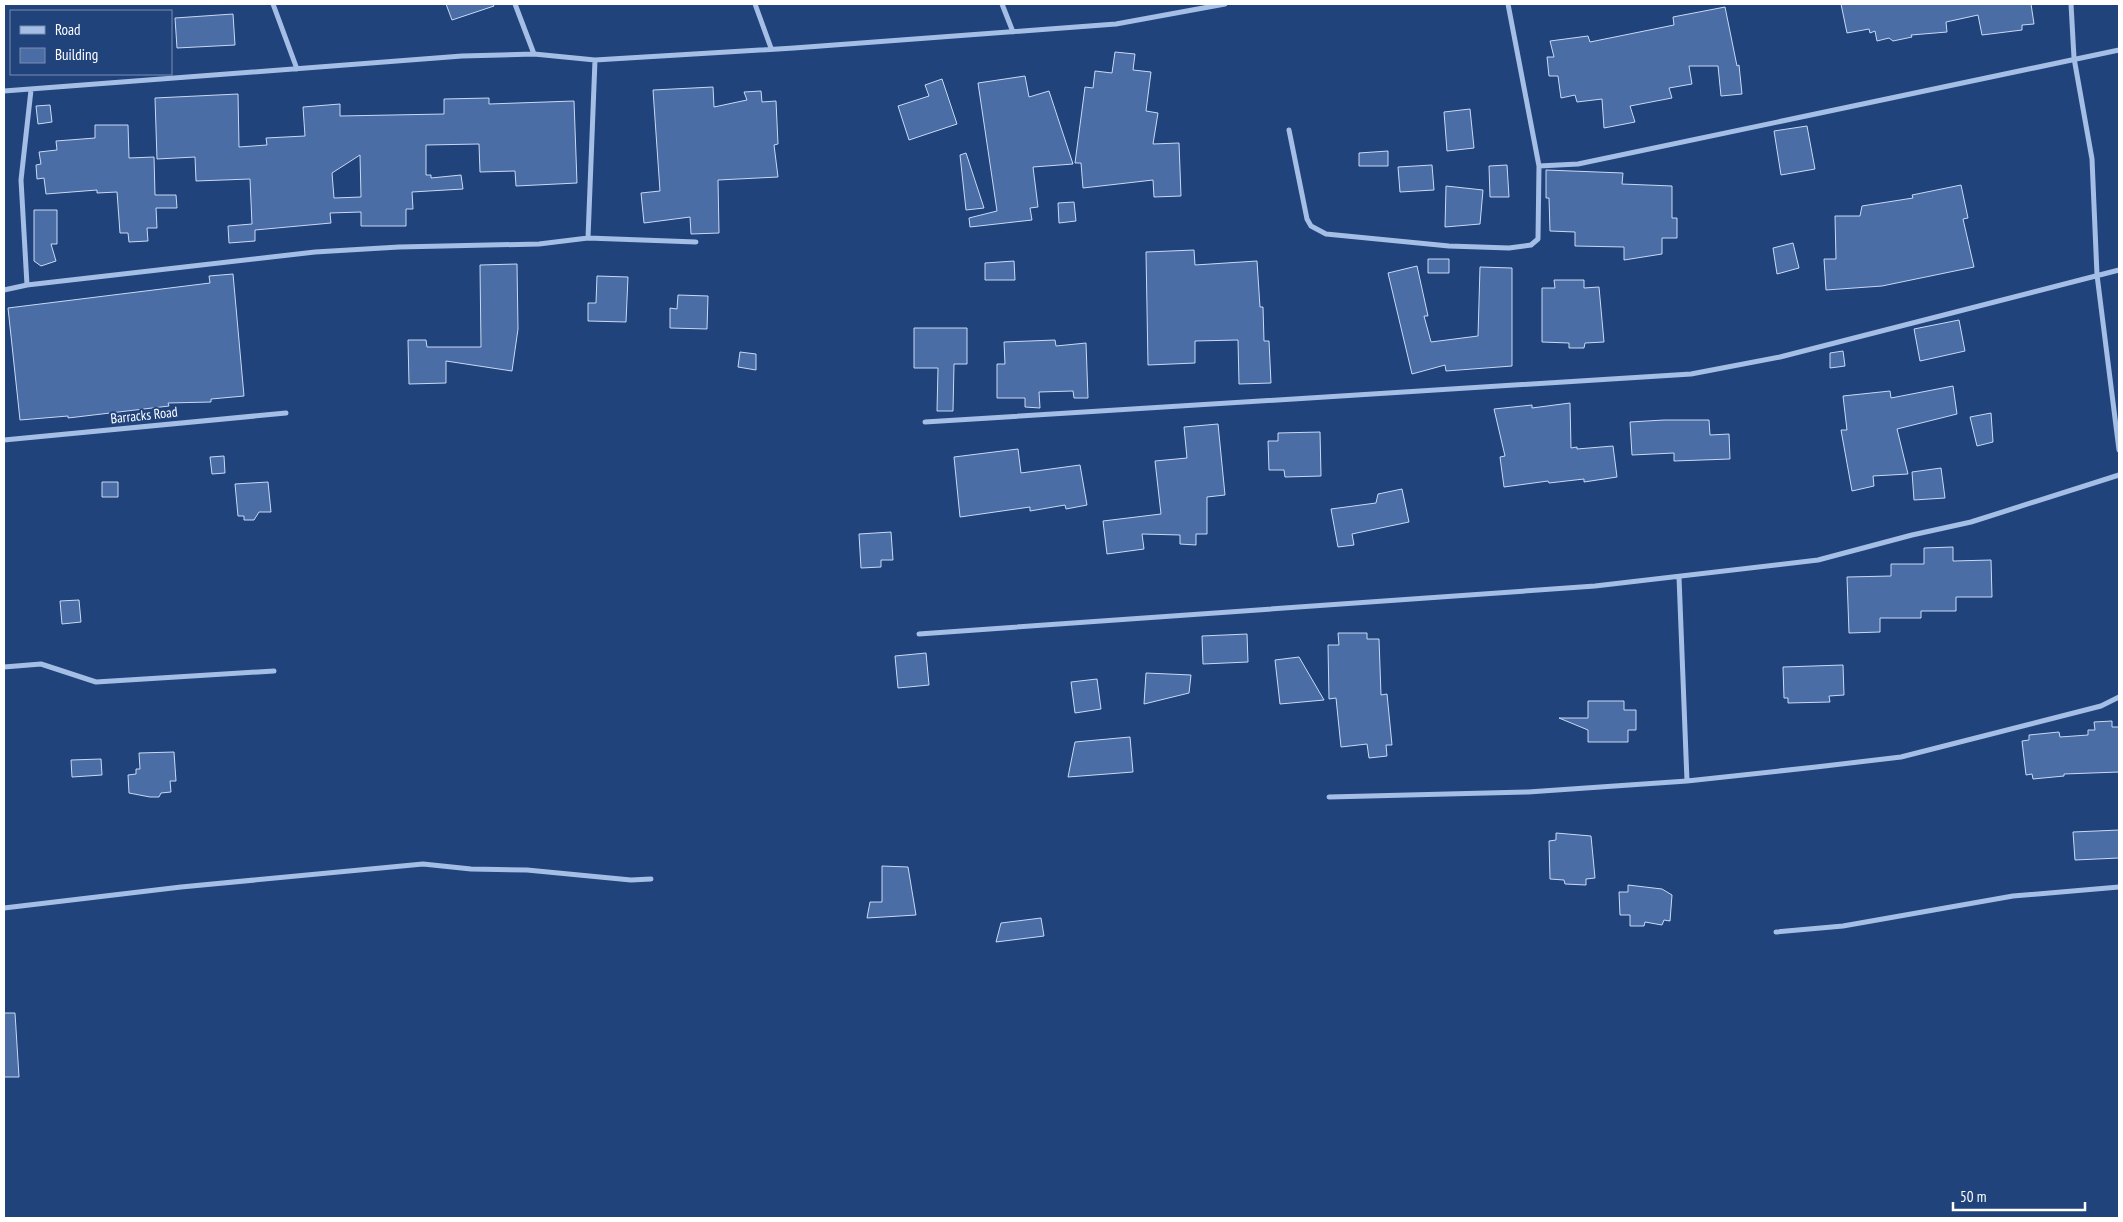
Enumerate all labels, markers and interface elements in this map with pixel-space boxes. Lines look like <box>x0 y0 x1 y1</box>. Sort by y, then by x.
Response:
legend <box>10 10 172 75</box>
text: Road <box>55 20 81 39</box>
text: Building <box>55 45 98 64</box>
street label: Barracks Road <box>110 403 178 427</box>
scale bar <box>1953 1180 2086 1212</box>
text: 50 m <box>1960 1187 1986 1206</box>

